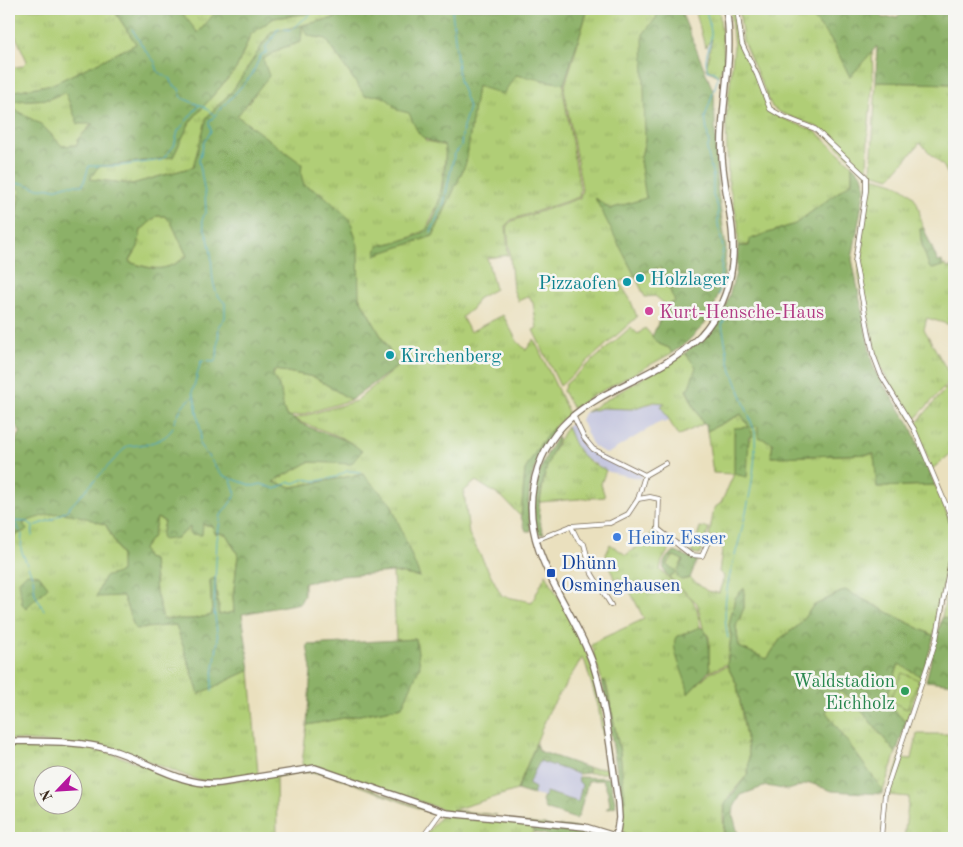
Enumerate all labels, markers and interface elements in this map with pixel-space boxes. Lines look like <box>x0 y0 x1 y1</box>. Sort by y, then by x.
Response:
place label: Holzlager <box>650 271 729 290</box>
marker: Holzlager <box>634 272 646 284</box>
place label: Pizzaofen <box>538 275 617 294</box>
marker: Pizzaofen <box>621 276 633 288</box>
place label: Kurt-Hensche-Haus <box>659 304 824 323</box>
marker: Kurt-Hensche-Haus <box>643 305 655 317</box>
place label: Kirchenberg <box>400 348 502 367</box>
marker: Kirchenberg <box>384 349 396 361</box>
place label: Heinz Esser <box>627 530 726 549</box>
marker: Heinz Esser <box>611 531 623 543</box>
place label: Dhünn Osminghausen <box>561 555 680 596</box>
marker: Dhünn Osminghausen <box>545 567 557 579</box>
place label: Waldstadion Eichholz <box>793 673 895 714</box>
marker: Waldstadion Eichholz <box>899 685 911 697</box>
north arrow <box>32 764 82 814</box>
text: N <box>38 787 56 803</box>

